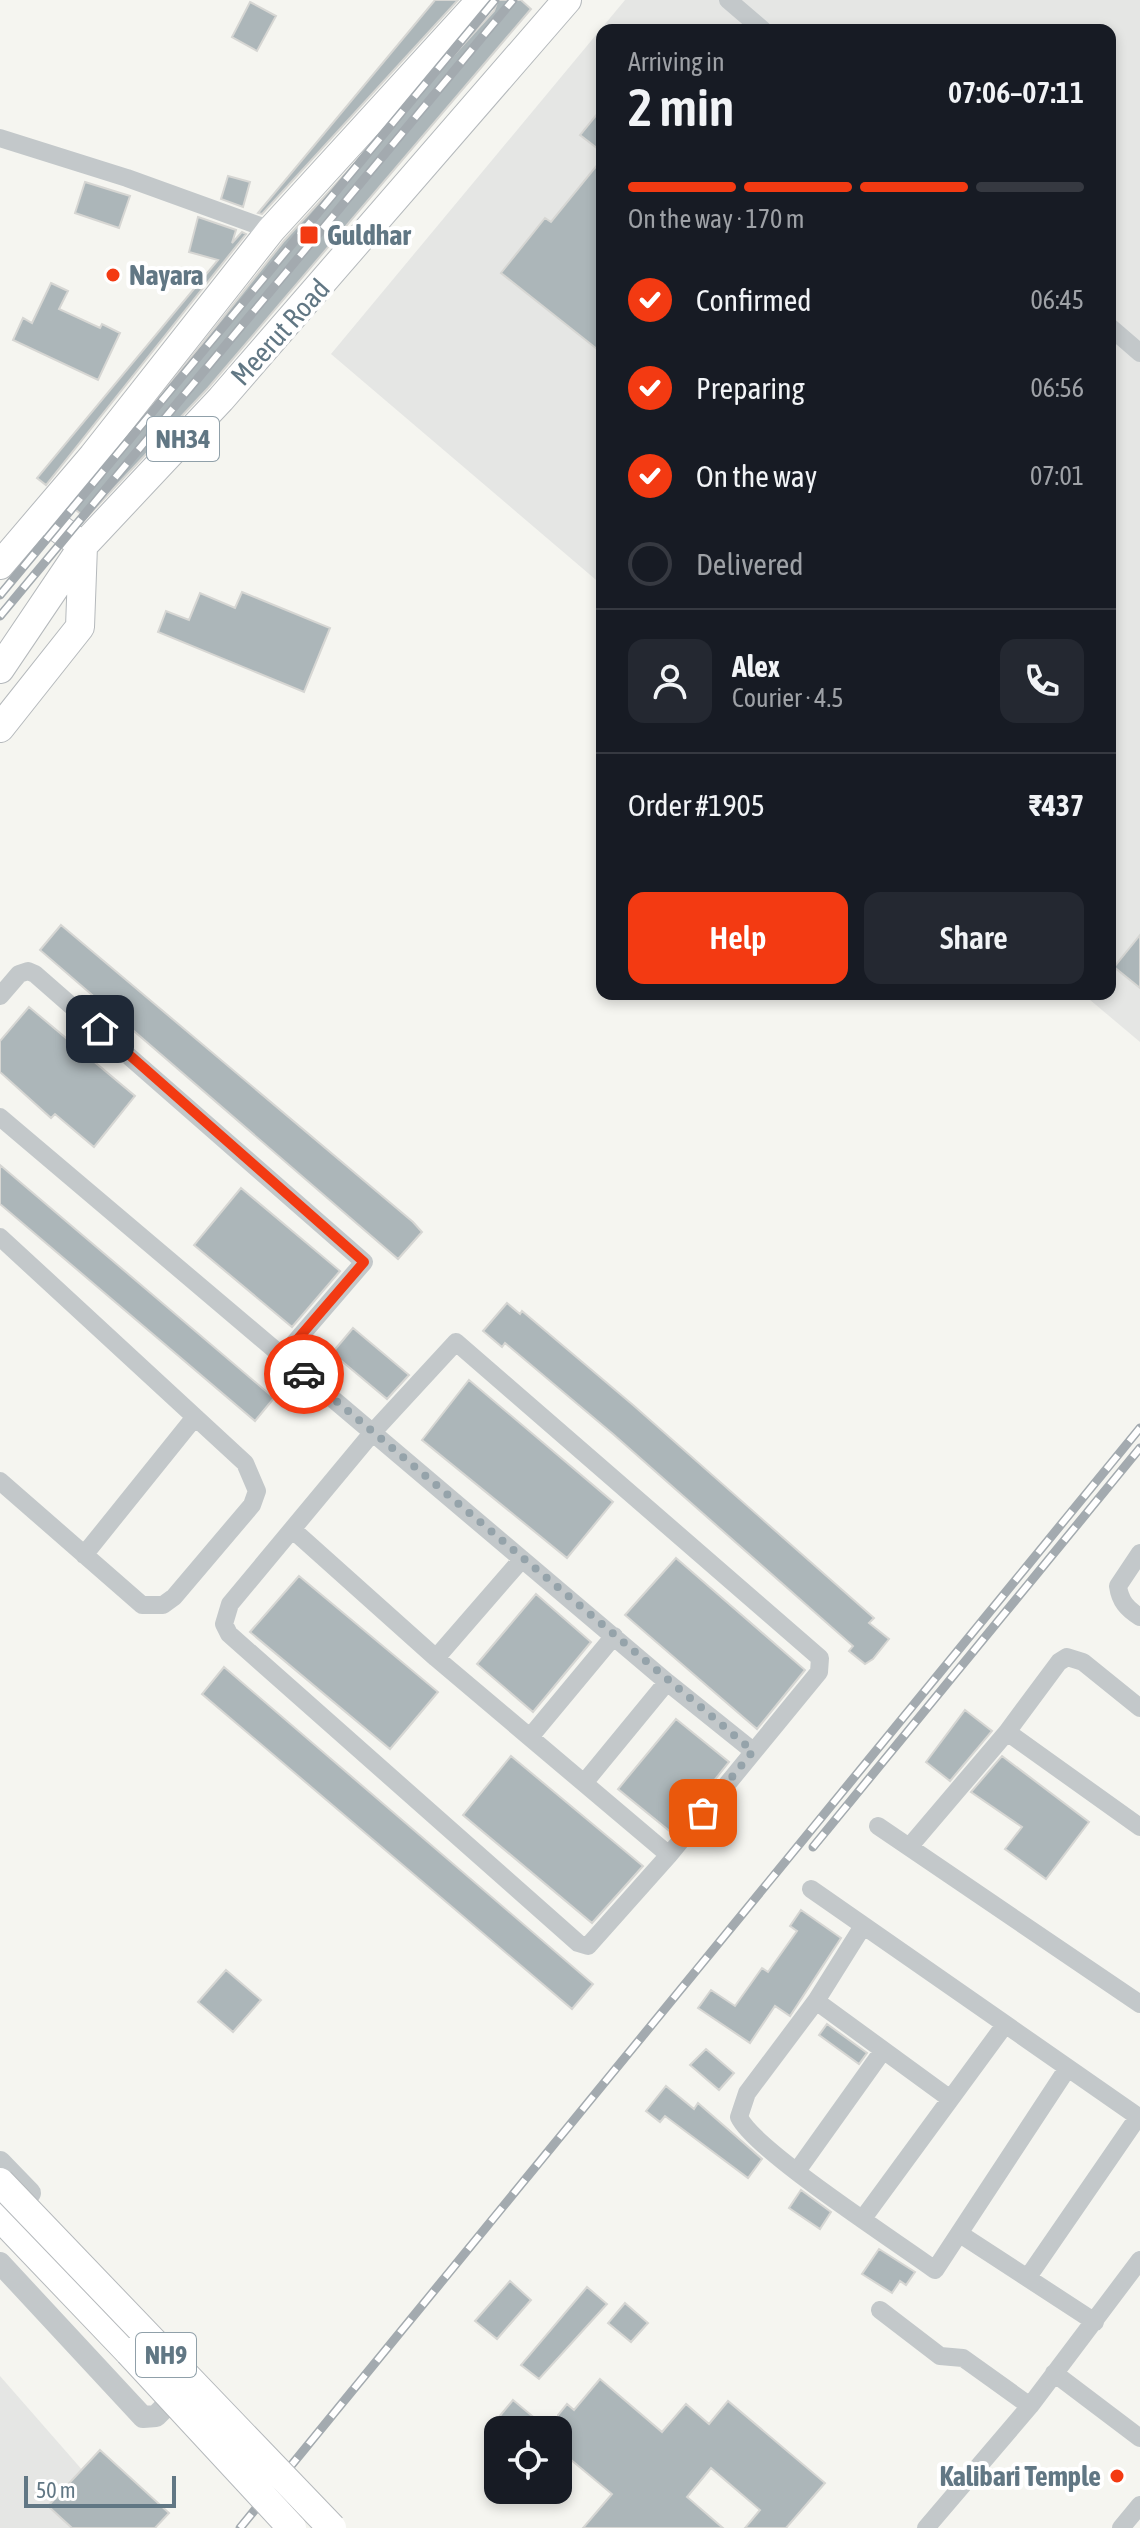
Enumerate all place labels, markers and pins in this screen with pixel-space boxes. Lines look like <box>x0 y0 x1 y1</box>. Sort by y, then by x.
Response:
place label: Guldhar <box>327 219 411 251</box>
marker: Guldhar <box>298 224 320 246</box>
place label: Nayara <box>129 259 204 291</box>
marker: Nayara <box>104 266 122 284</box>
pin <box>66 995 134 1063</box>
pin <box>669 1779 737 1847</box>
place label: Kalibari Temple <box>940 2460 1101 2492</box>
marker: Kalibari Temple <box>1108 2467 1126 2485</box>

